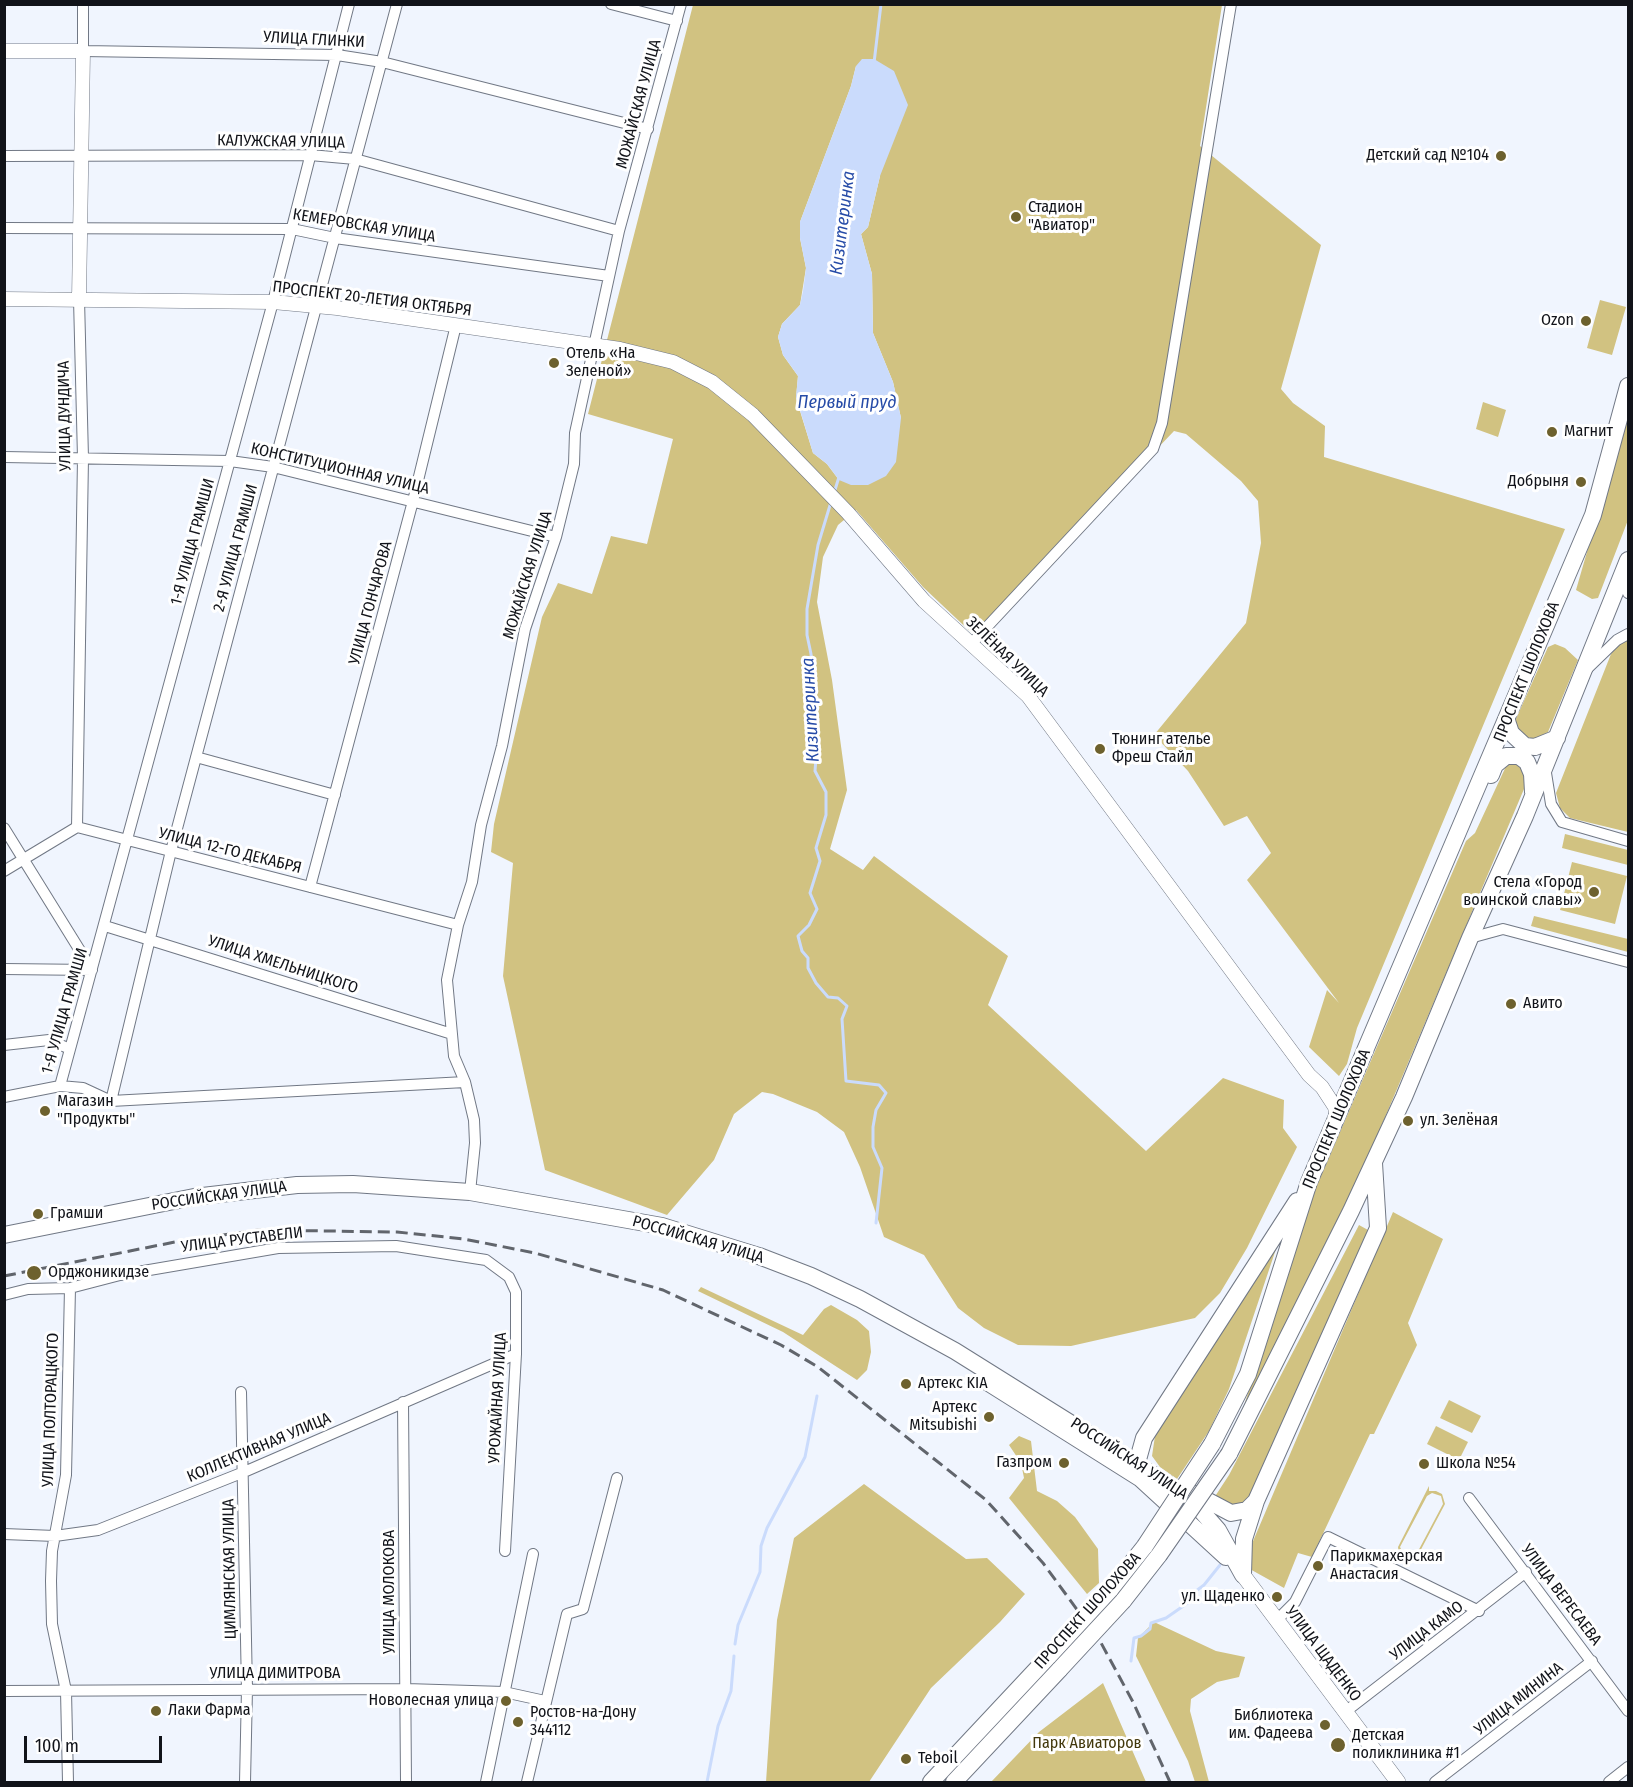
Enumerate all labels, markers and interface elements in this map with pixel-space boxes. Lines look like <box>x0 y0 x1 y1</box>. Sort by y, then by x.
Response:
street label: УЛИЦА ГЛИНКИ <box>263 28 365 52</box>
street label: МОЖАЙСКАЯ УЛИЦА <box>612 37 666 171</box>
street label: КАЛУЖСКАЯ УЛИЦА <box>217 131 345 153</box>
place label: Детский сад №104 <box>1366 146 1489 166</box>
marker: Детский сад №104 <box>1494 149 1508 163</box>
water label: Кизитеринка <box>826 170 860 276</box>
place label: Стадион "Авиатор" <box>1028 198 1095 236</box>
street label: КЕМЕРОВСКАЯ УЛИЦА <box>291 205 437 247</box>
marker: Стадион "Авиатор" <box>1009 210 1023 224</box>
street label: ПРОСПЕКТ 20-ЛЕТИЯ ОКТЯБРЯ <box>271 277 473 321</box>
place label: Ozon <box>1541 311 1574 331</box>
marker: Ozon <box>1579 314 1593 328</box>
place label: Отель «На Зеленой» <box>566 344 635 382</box>
marker: Отель «На Зеленой» <box>547 356 561 370</box>
street label: УЛИЦА ДУНДИЧА <box>54 361 76 471</box>
water label: Первый пруд <box>798 392 896 414</box>
place label: Магнит <box>1564 422 1613 442</box>
marker: Магнит <box>1545 425 1559 439</box>
street label: КОНСТИТУЦИОННАЯ УЛИЦА <box>249 439 431 499</box>
place label: Добрыня <box>1508 472 1569 492</box>
marker: Добрыня <box>1574 475 1588 489</box>
street label: 1-Я УЛИЦА ГРАМШИ <box>167 477 219 607</box>
street label: 2-Я УЛИЦА ГРАМШИ <box>210 482 262 614</box>
street label: МОЖАЙСКАЯ УЛИЦА <box>499 508 557 642</box>
street label: УЛИЦА ГОНЧАРОВА <box>345 539 397 667</box>
street label: ПРОСПЕКТ ШОЛОХОВА <box>1490 599 1564 745</box>
street label: ЗЕЛЁНАЯ УЛИЦА <box>962 613 1052 701</box>
water label: Кизитеринка <box>797 657 825 763</box>
place label: Тюнинг ателье Фреш Стайл <box>1112 730 1211 768</box>
marker: Тюнинг ателье Фреш Стайл <box>1093 742 1107 756</box>
street label: УЛИЦА 12-ГО ДЕКАБРЯ <box>156 824 304 878</box>
place label: Стела «Город воинской славы» <box>1463 873 1582 911</box>
marker: Стела «Город воинской славы» <box>1587 885 1601 899</box>
street label: УЛИЦА ХМЕЛЬНИЦКОГО <box>206 932 360 998</box>
street label: 1-Я УЛИЦА ГРАМШИ <box>38 946 92 1076</box>
place label: Авито <box>1523 994 1563 1014</box>
marker: Авито <box>1504 997 1518 1011</box>
street label: ПРОСПЕКТ ШОЛОХОВА <box>1299 1046 1375 1192</box>
place label: Магазин "Продукты" <box>57 1092 135 1130</box>
marker: Магазин "Продукты" <box>38 1104 52 1118</box>
place label: ул. Зелёная <box>1420 1111 1498 1131</box>
marker: ул. Зелёная <box>1401 1114 1415 1128</box>
street label: РОССИЙСКАЯ УЛИЦА <box>150 1177 288 1215</box>
place label: Грамши <box>50 1204 103 1224</box>
marker: Грамши <box>31 1207 45 1221</box>
street label: РОССИЙСКАЯ УЛИЦА <box>630 1212 766 1268</box>
street label: УЛИЦА РУСТАВЕЛИ <box>180 1223 304 1257</box>
place label: Орджоникидзе <box>48 1263 149 1283</box>
marker: Орджоникидзе <box>25 1264 43 1282</box>
street label: УРОЖАЙНАЯ УЛИЦА <box>485 1332 511 1464</box>
street label: УЛИЦА ПОЛТОРАЦКОГО <box>39 1333 63 1487</box>
place label: Артекс KIA <box>918 1374 988 1394</box>
marker: Артекс KIA <box>899 1377 913 1391</box>
place label: Артекс Mitsubishi <box>909 1398 977 1436</box>
street label: КОЛЛЕКТИВНАЯ УЛИЦА <box>184 1409 334 1487</box>
marker: Артекс Mitsubishi <box>982 1410 996 1424</box>
street label: РОССИЙСКАЯ УЛИЦА <box>1067 1414 1191 1504</box>
place label: Газпром <box>996 1453 1052 1473</box>
place label: Школа №54 <box>1436 1454 1516 1474</box>
marker: Газпром <box>1057 1456 1071 1470</box>
marker: Школа №54 <box>1417 1457 1431 1471</box>
street label: ЦИМЛЯНСКАЯ УЛИЦА <box>219 1498 241 1640</box>
street label: УЛИЦА МОЛОКОВА <box>380 1530 400 1654</box>
street label: УЛИЦА ВЕРЕСАЕВА <box>1517 1541 1605 1649</box>
place label: Парикмахерская Анастасия <box>1330 1547 1443 1585</box>
street label: ПРОСПЕКТ ШОЛОХОВА <box>1031 1549 1145 1673</box>
marker: Парикмахерская Анастасия <box>1311 1559 1325 1573</box>
place label: ул. Щаденко <box>1181 1587 1265 1607</box>
marker: ул. Щаденко <box>1270 1590 1284 1604</box>
street label: УЛИЦА КАМО <box>1387 1597 1467 1665</box>
street label: УЛИЦА ЩАДЕНКО <box>1281 1602 1365 1706</box>
street label: УЛИЦА МИНИНА <box>1471 1658 1567 1740</box>
street label: УЛИЦА ДИМИТРОВА <box>210 1664 340 1684</box>
place label: Новолесная улица <box>369 1691 494 1711</box>
marker: Новолесная улица <box>499 1694 513 1708</box>
place label: Лаки Фарма <box>168 1701 251 1721</box>
place label: Ростов-на-Дону 344112 <box>530 1703 636 1741</box>
marker: Лаки Фарма <box>149 1704 163 1718</box>
place label: Библиотека им. Фадеева <box>1228 1706 1313 1744</box>
marker: Ростов-на-Дону 344112 <box>511 1715 525 1729</box>
marker: Библиотека им. Фадеева <box>1318 1718 1332 1732</box>
scale bar <box>27 1724 165 1762</box>
place label: Детская поликлиника #1 <box>1352 1726 1460 1764</box>
park label: Парк Авиаторов <box>1032 1734 1142 1754</box>
text: 100 m <box>35 1735 79 1757</box>
marker: Детская поликлиника #1 <box>1329 1736 1347 1754</box>
place label: Teboil <box>918 1749 958 1769</box>
marker: Teboil <box>899 1752 913 1766</box>

